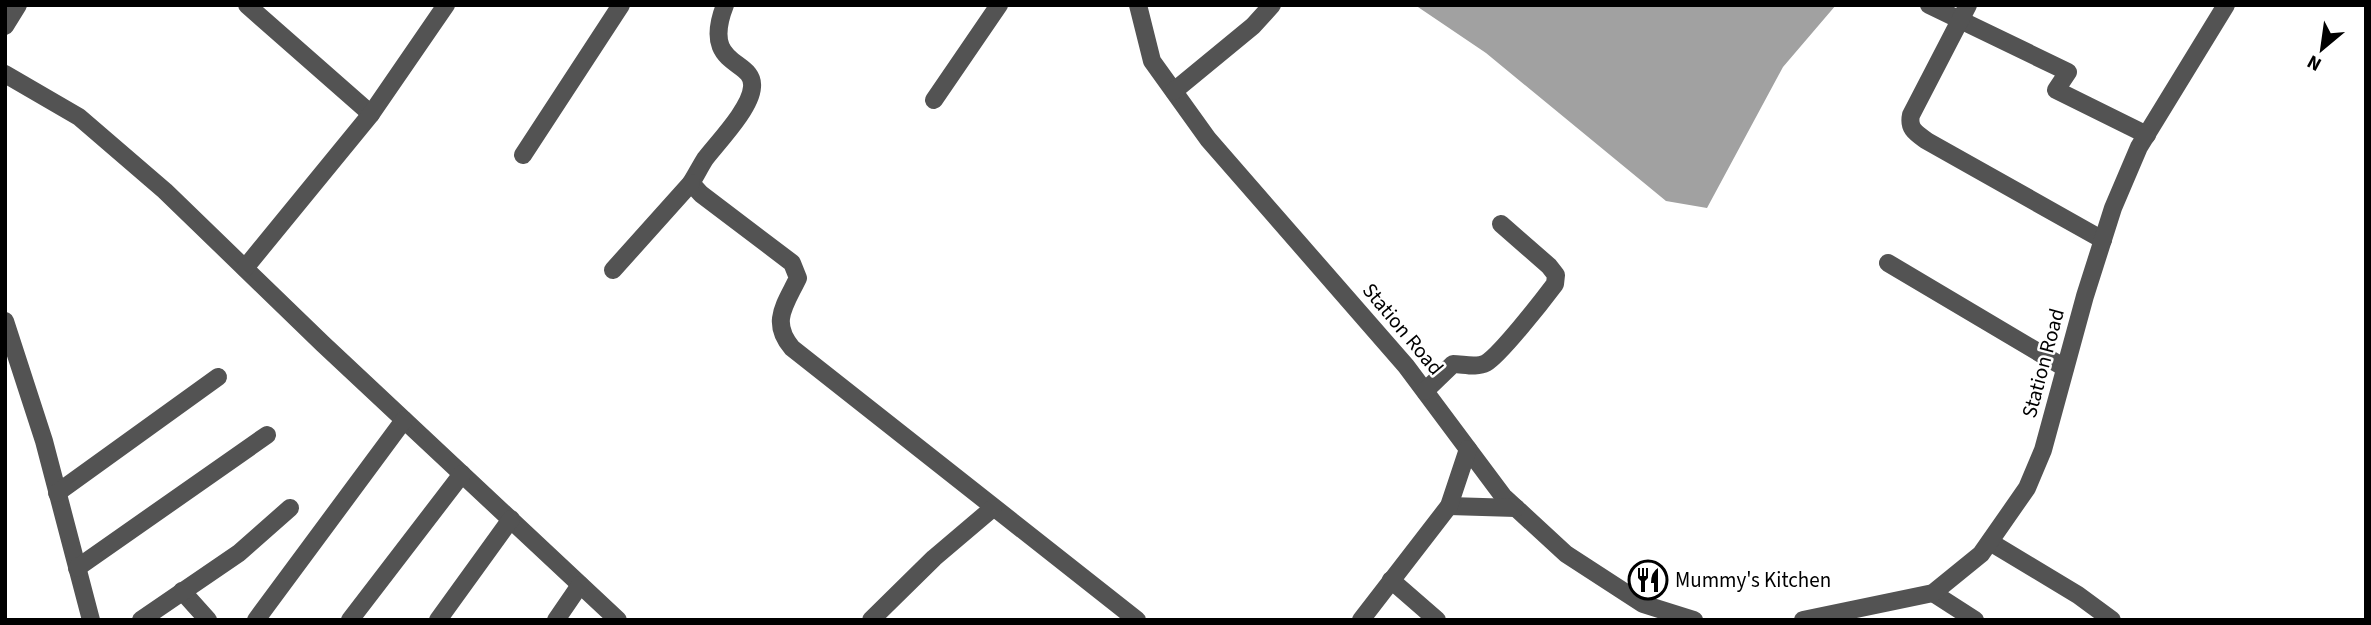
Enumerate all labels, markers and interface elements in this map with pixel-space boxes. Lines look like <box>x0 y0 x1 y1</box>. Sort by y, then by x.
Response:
north arrow <box>2287 14 2357 84</box>
text: N <box>2302 48 2327 77</box>
street label: Station Road <box>1355 276 1451 382</box>
street label: Station Road <box>2014 305 2072 421</box>
restaurant icon: Mummy's Kitchen <box>1627 559 1669 601</box>
place label: Mummy's Kitchen <box>1675 565 1831 595</box>

